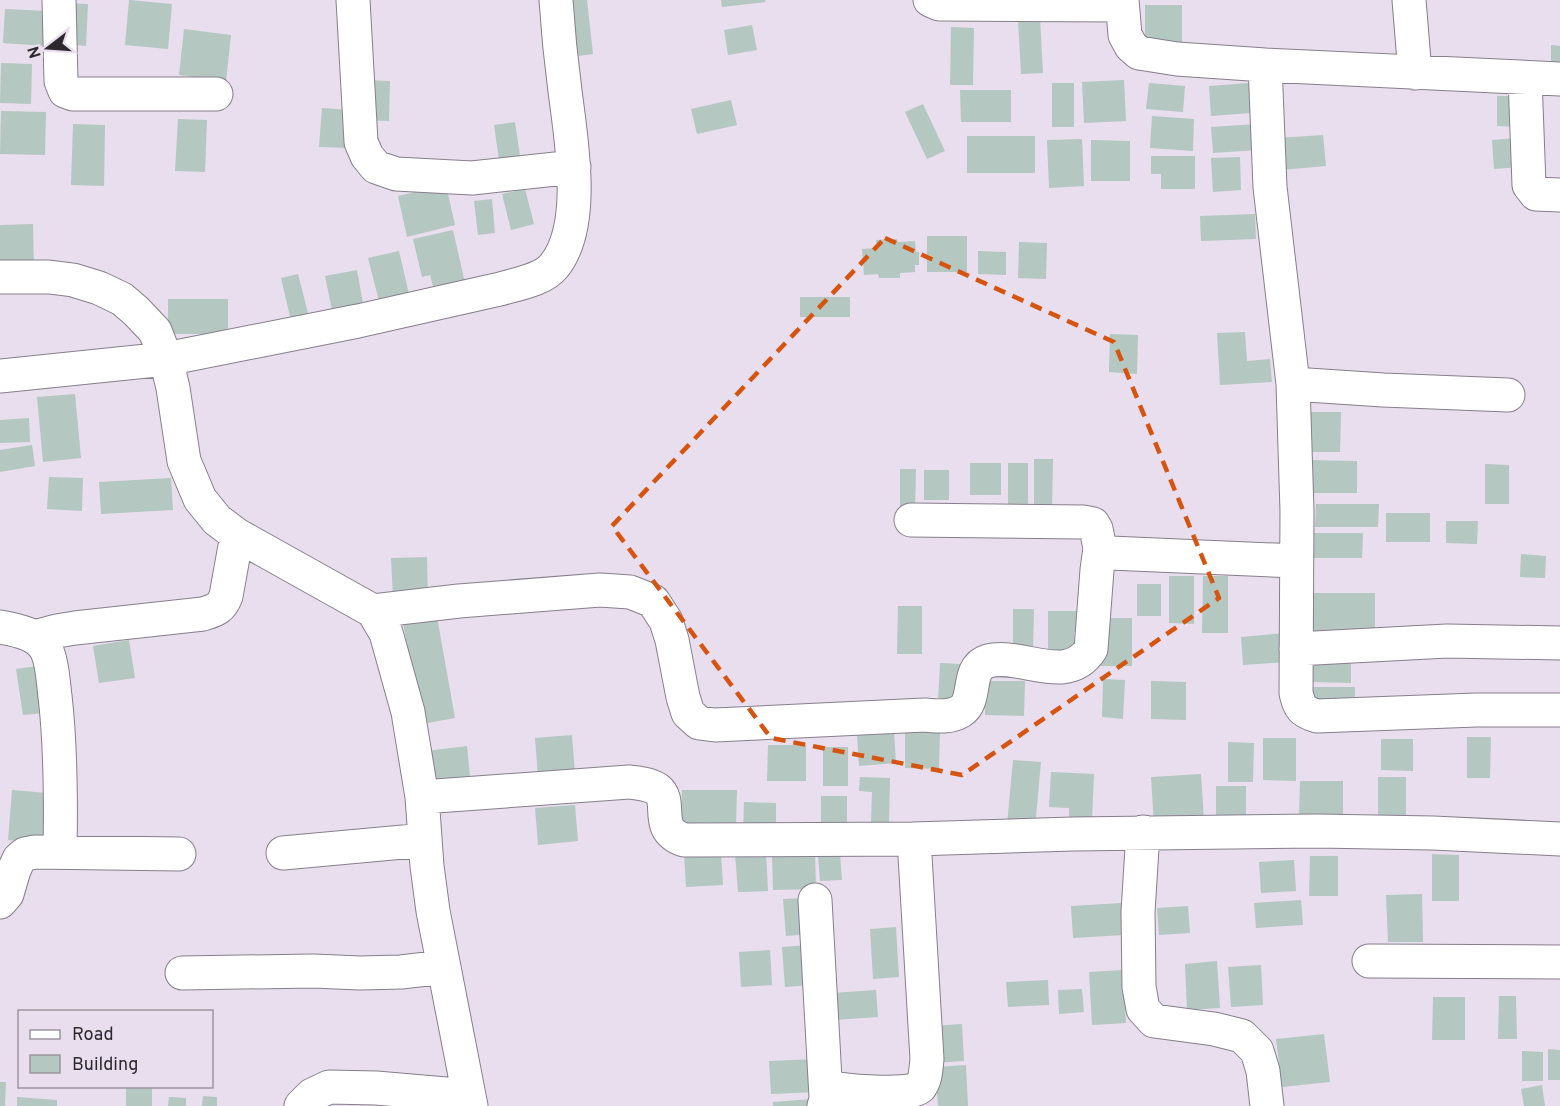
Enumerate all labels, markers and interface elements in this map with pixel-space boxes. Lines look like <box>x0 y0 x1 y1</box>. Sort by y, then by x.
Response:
north arrow <box>18 18 78 78</box>
text: N <box>24 43 47 60</box>
legend <box>18 1010 213 1088</box>
text: Road <box>72 1024 114 1047</box>
text: Building <box>72 1054 138 1077</box>

